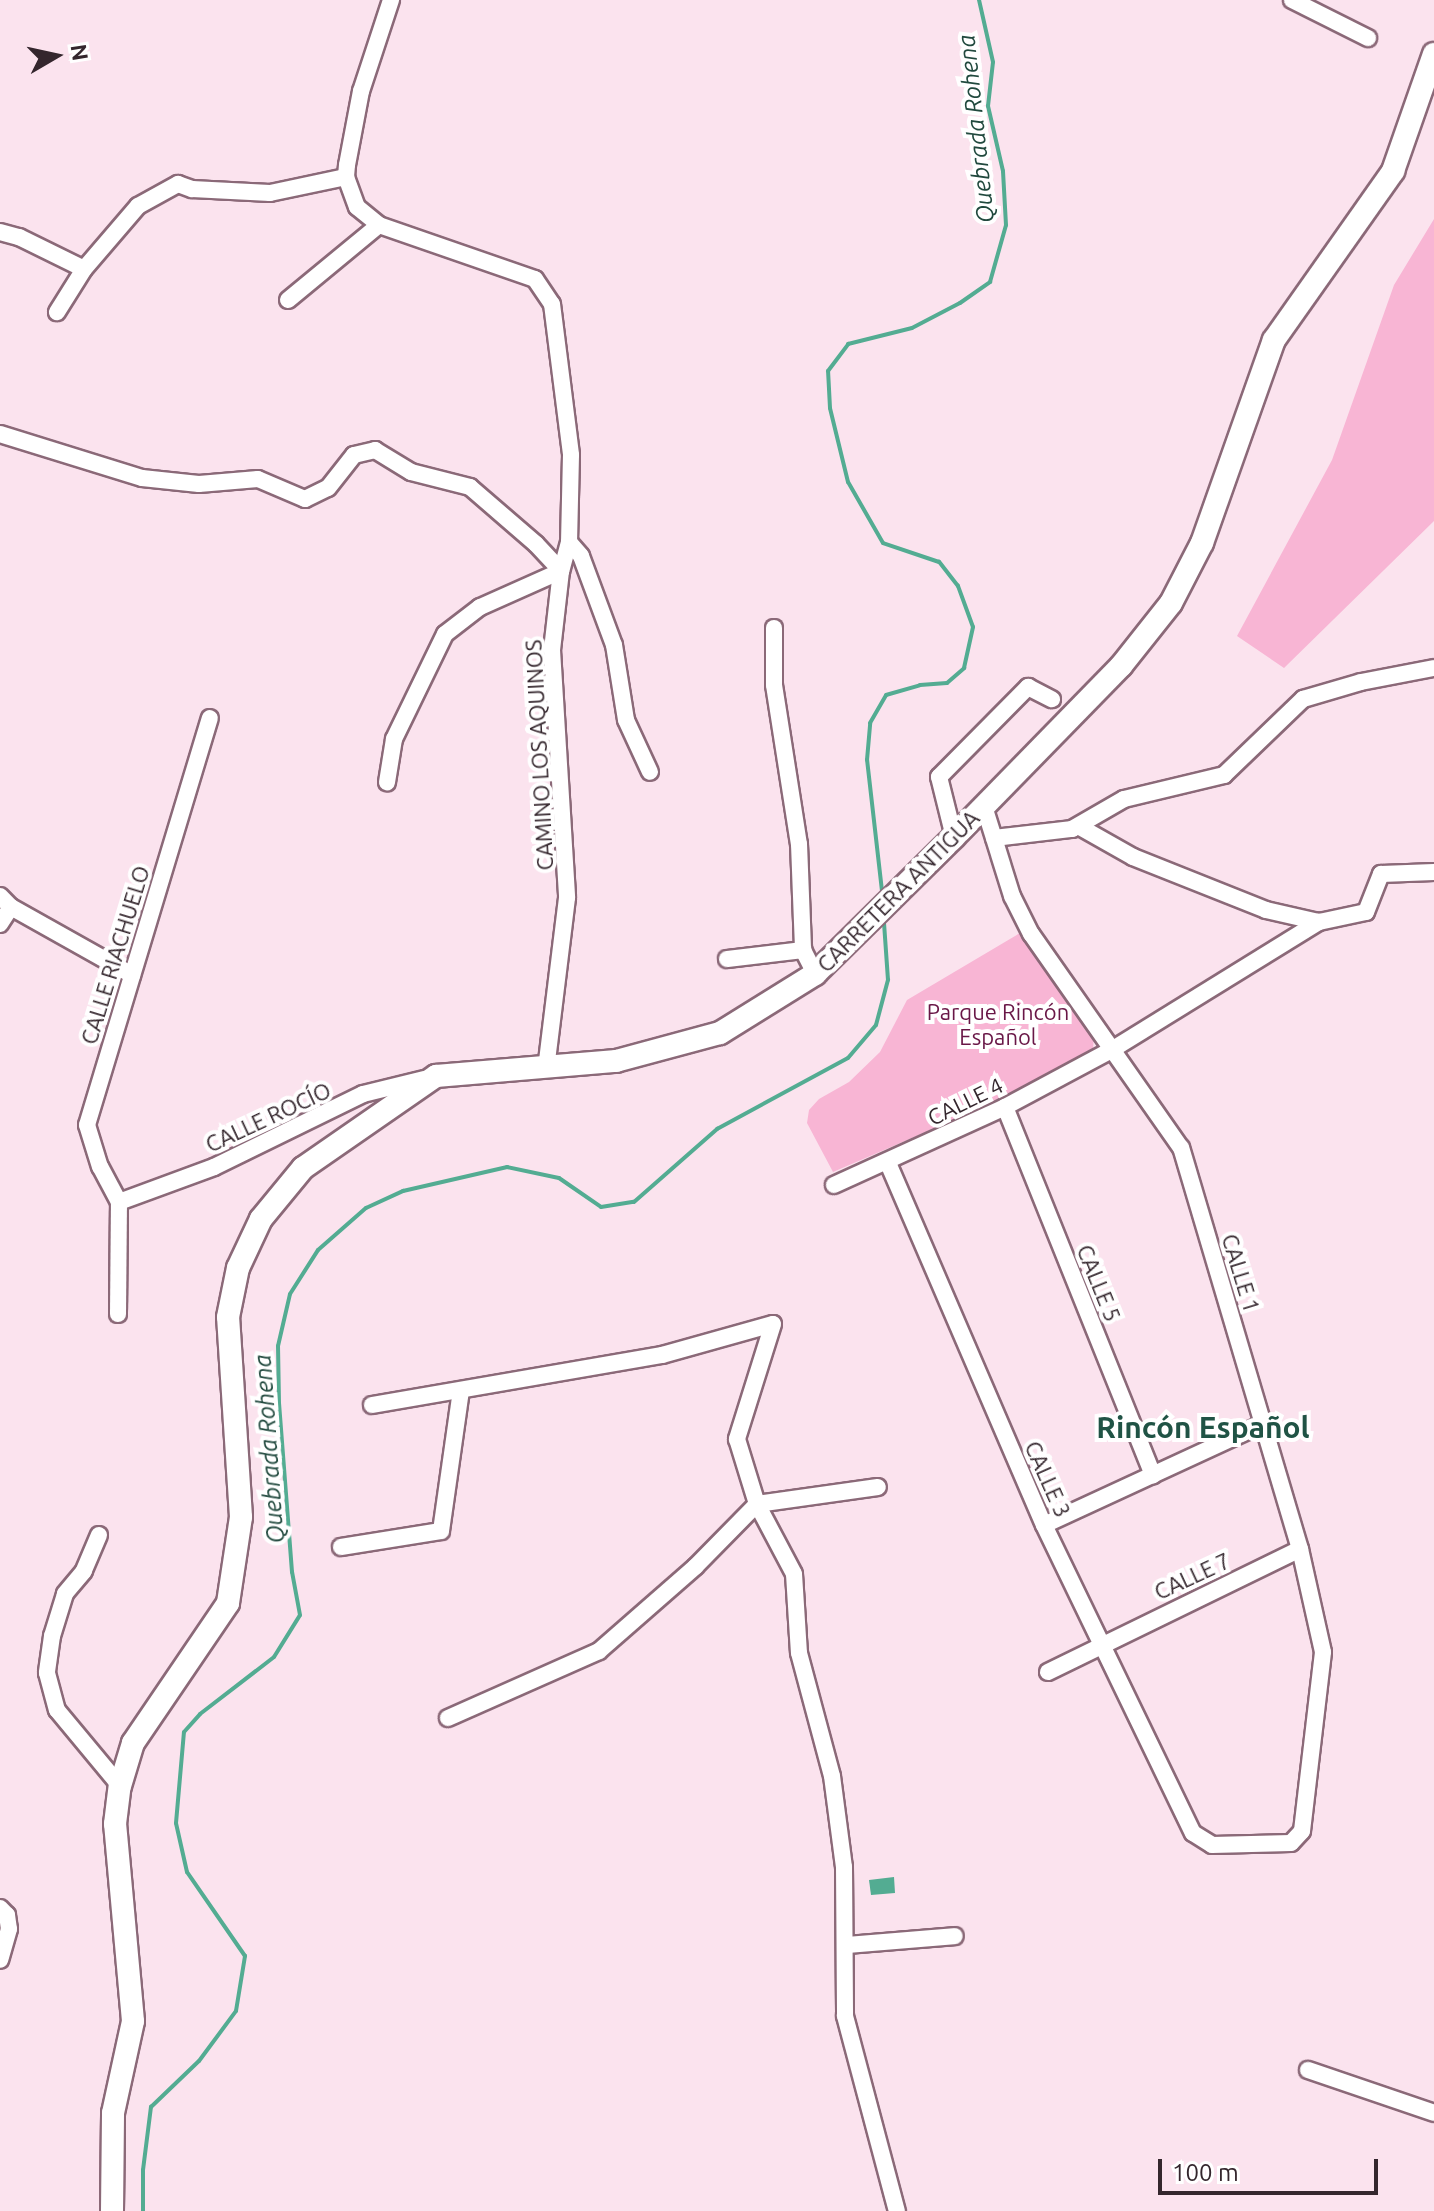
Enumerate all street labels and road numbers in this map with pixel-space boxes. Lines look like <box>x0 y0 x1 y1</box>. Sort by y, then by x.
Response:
street label: CAMINO LOS AQUINOS <box>520 639 558 871</box>
street label: CARRETERA ANTIGUA <box>812 805 984 977</box>
street label: CALLE RIACHUELO <box>75 863 155 1047</box>
street label: CALLE 4 <box>923 1071 1007 1131</box>
street label: CALLE ROCÍO <box>201 1077 335 1157</box>
street label: CALLE 1 <box>1217 1231 1265 1315</box>
street label: CALLE 5 <box>1072 1241 1126 1325</box>
street label: CALLE 3 <box>1020 1437 1076 1521</box>
street label: CALLE 7 <box>1150 1547 1234 1605</box>

